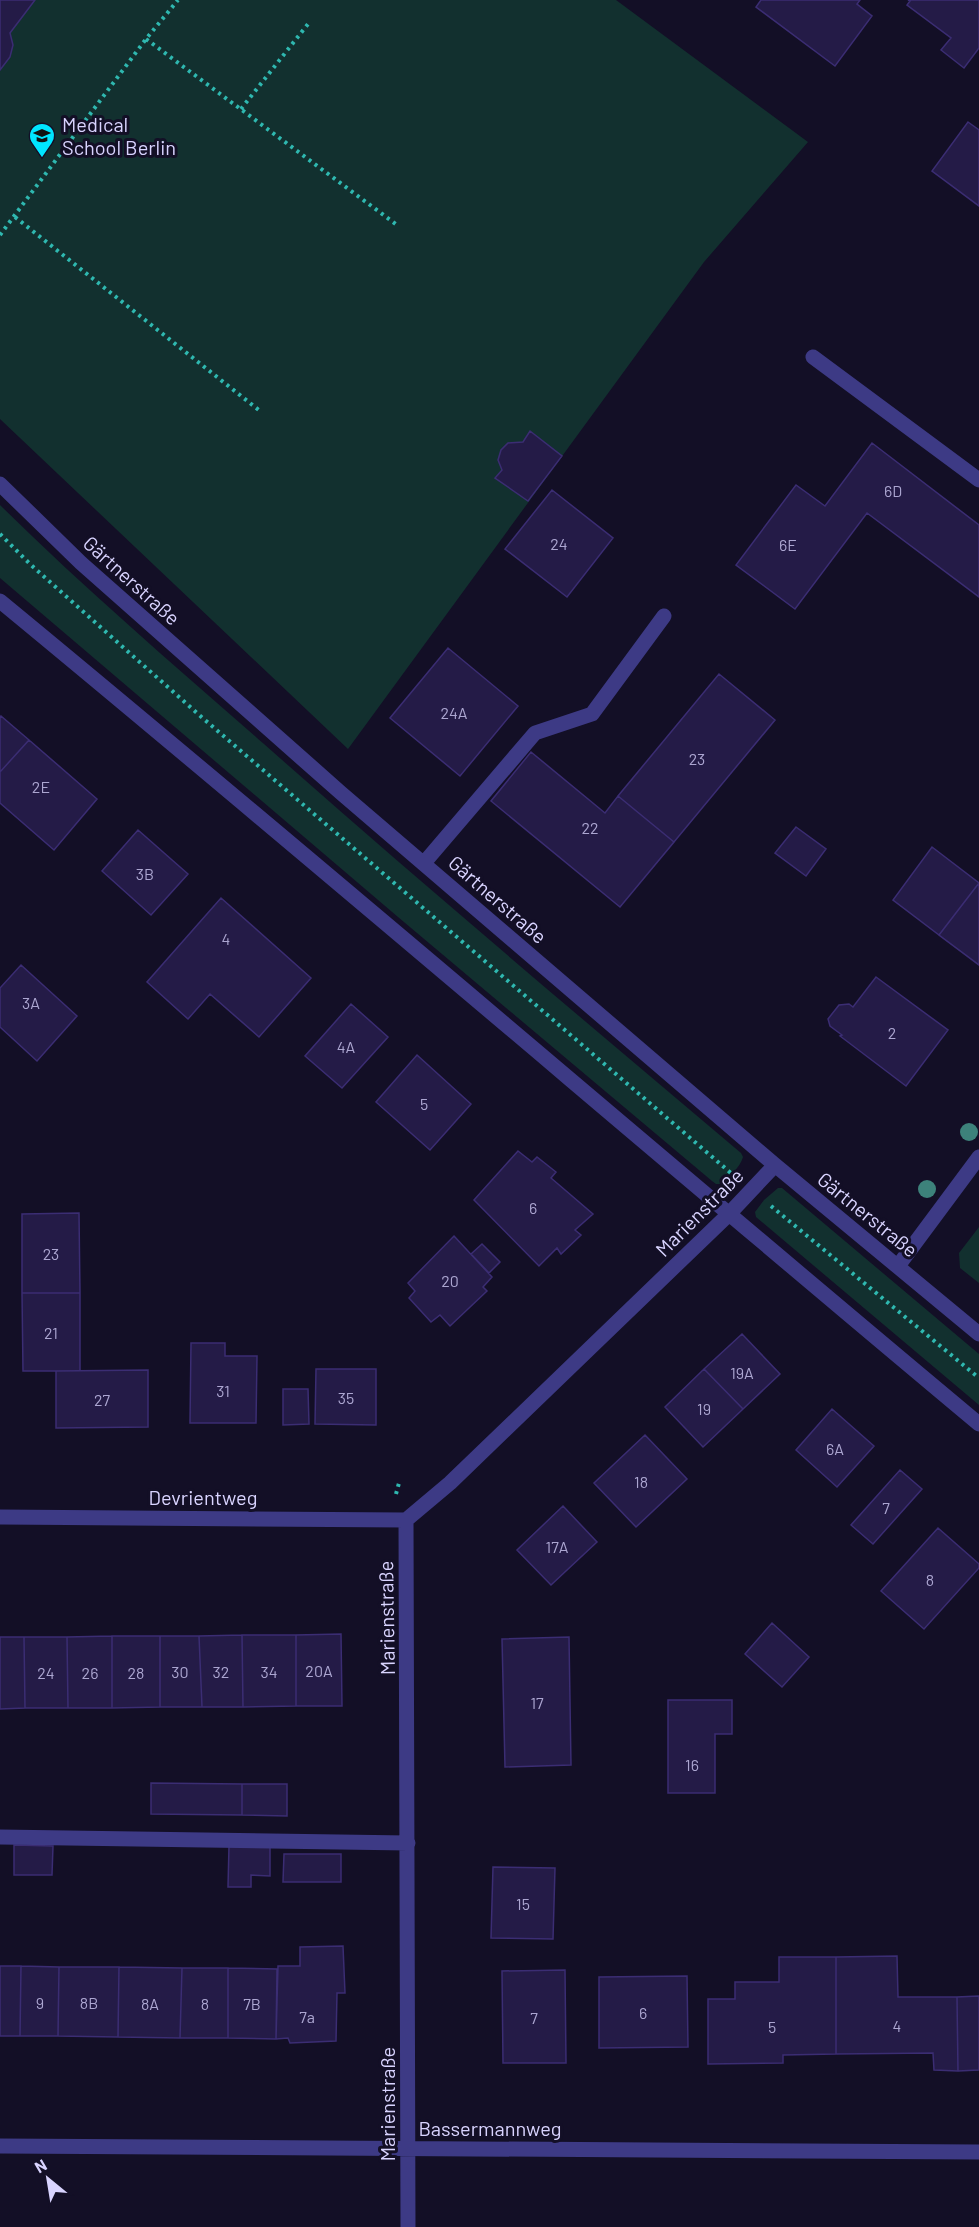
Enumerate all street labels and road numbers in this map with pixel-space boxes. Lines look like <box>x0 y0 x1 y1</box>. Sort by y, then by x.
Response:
street label: Gärtnerstraße <box>79 530 185 630</box>
street label: Gärtnerstraße <box>444 850 552 948</box>
street label: Marienstraße <box>650 1163 748 1261</box>
street label: Gärtnerstraße <box>813 1166 923 1262</box>
street label: Devrientweg <box>149 1485 257 1509</box>
street label: Marienstraße <box>373 1561 399 1675</box>
street label: Marienstraße <box>375 2047 399 2161</box>
street label: Bassermannweg <box>418 2116 562 2140</box>

